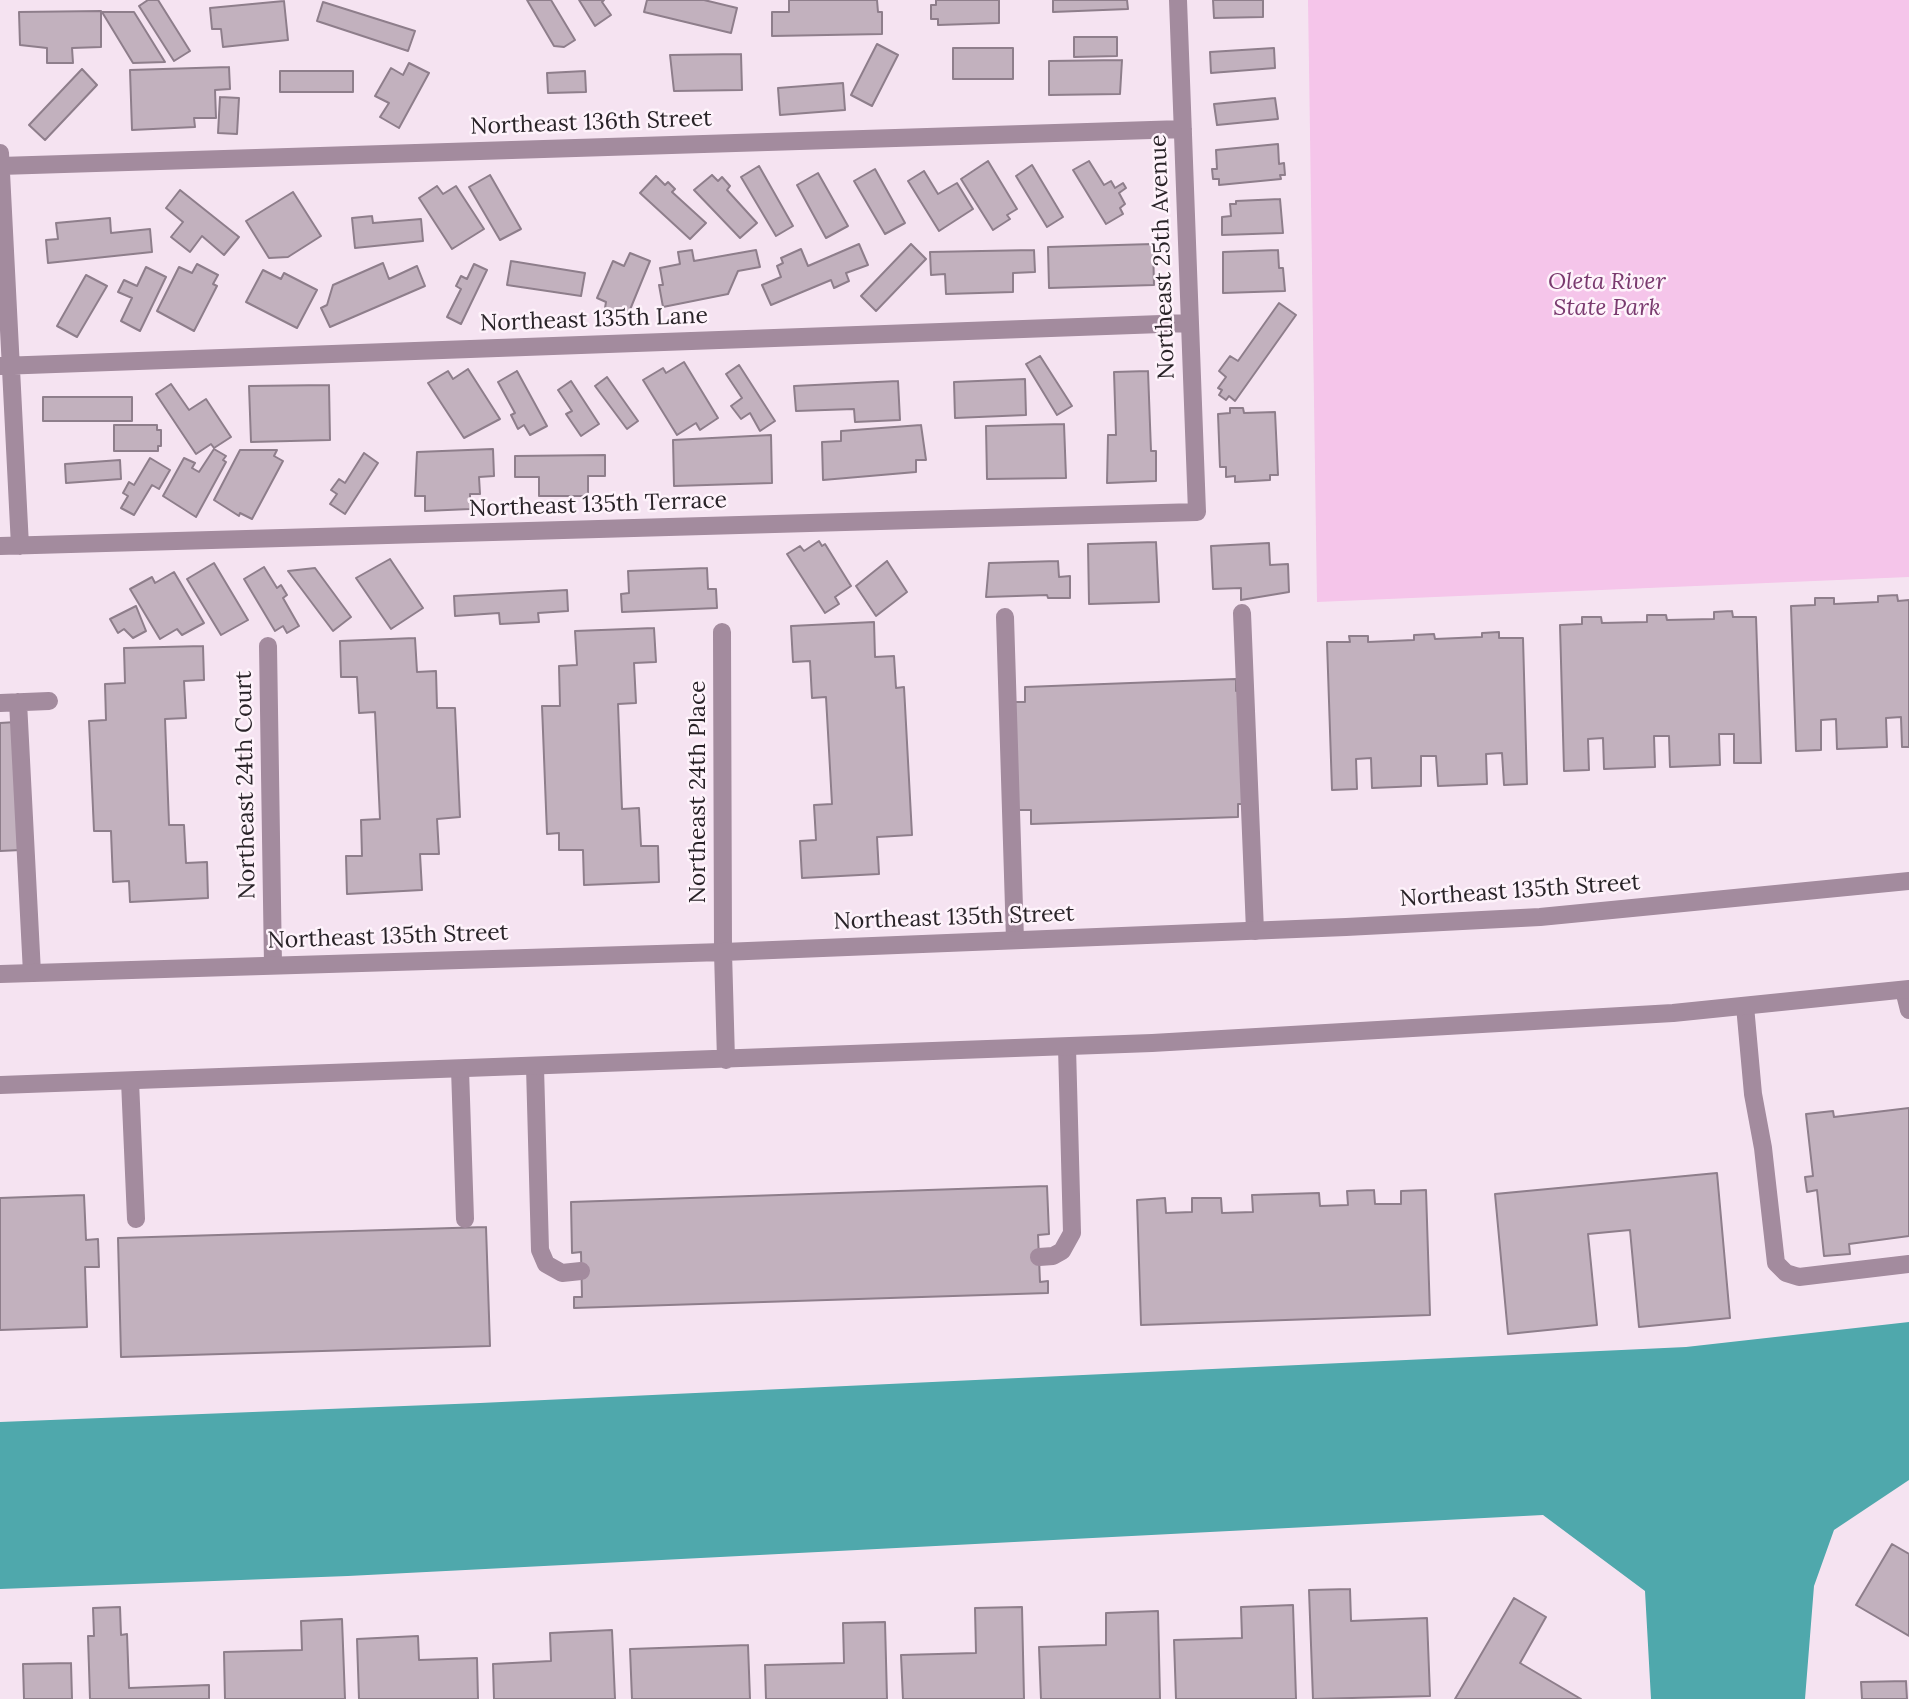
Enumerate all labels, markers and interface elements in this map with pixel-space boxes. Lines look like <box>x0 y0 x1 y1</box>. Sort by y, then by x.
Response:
street label: Northeast 136th Street <box>470 105 712 141</box>
street label: Northeast 25th Avenue <box>1145 134 1181 380</box>
park label: Oleta River State Park <box>1548 268 1666 322</box>
street label: Northeast 135th Lane <box>480 302 708 338</box>
street label: Northeast 135th Terrace <box>469 487 727 523</box>
street label: Northeast 24th Court <box>230 670 262 900</box>
street label: Northeast 24th Place <box>684 681 712 903</box>
street label: Northeast 135th Street <box>1399 869 1641 913</box>
street label: Northeast 135th Street <box>833 900 1075 936</box>
street label: Northeast 135th Street <box>267 919 509 955</box>

